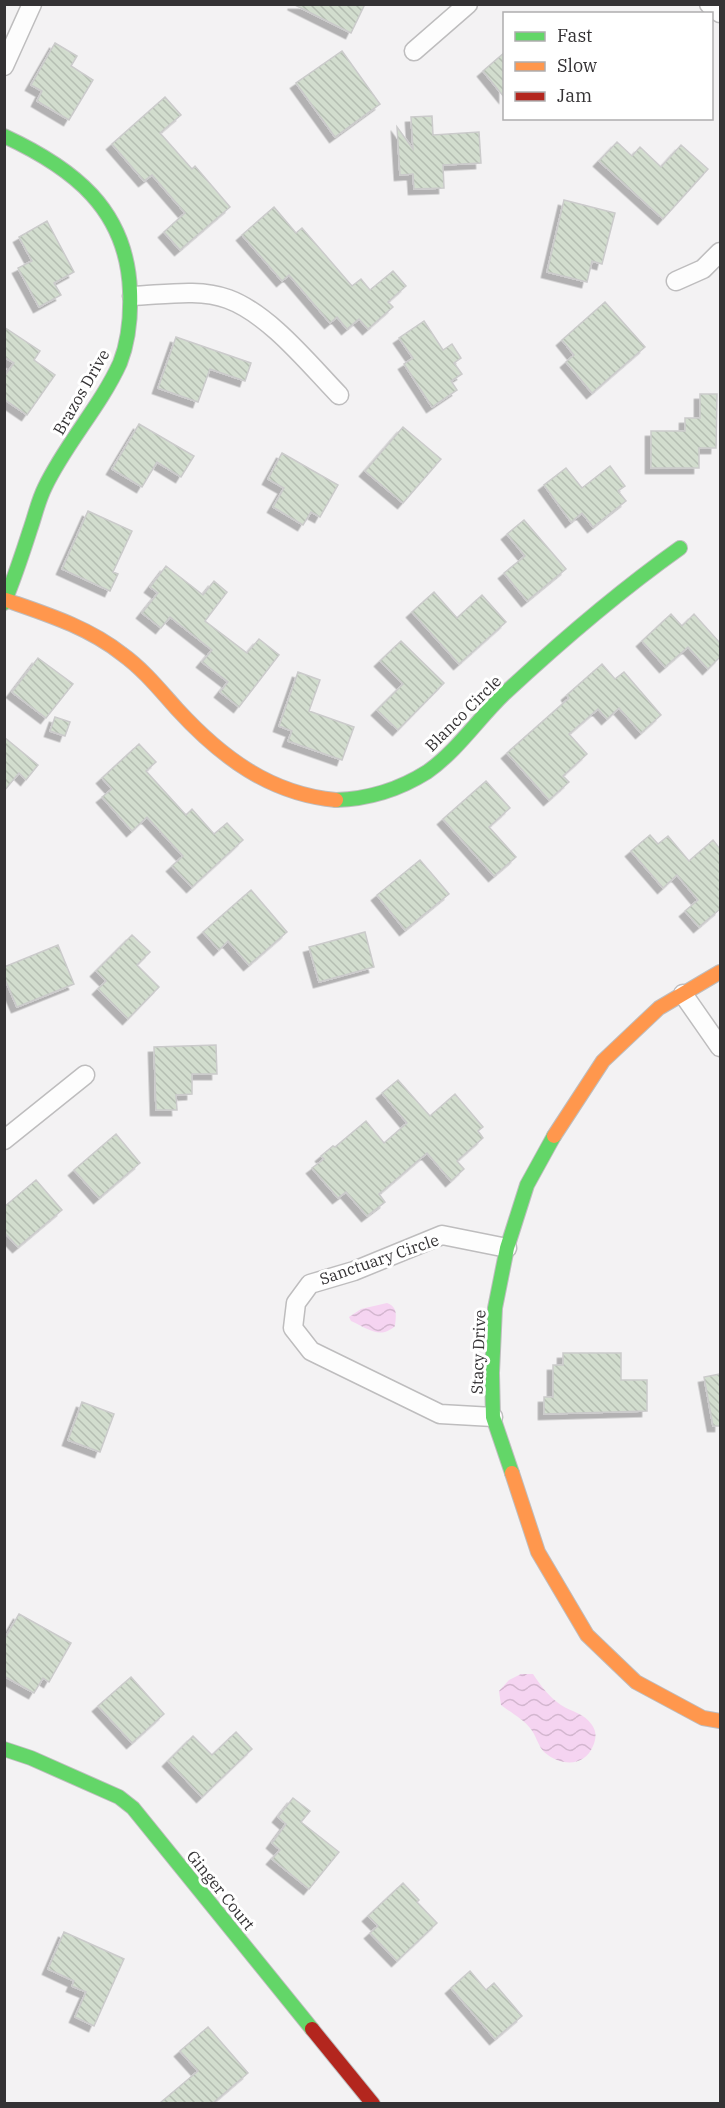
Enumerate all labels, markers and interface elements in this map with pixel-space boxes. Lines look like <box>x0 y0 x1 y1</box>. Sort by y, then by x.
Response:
legend <box>503 12 713 120</box>
text: Fast <box>557 24 592 47</box>
text: Slow <box>557 54 597 77</box>
text: Jam <box>557 84 592 107</box>
street label: Brazos Drive <box>48 346 114 438</box>
street label: Blanco Circle <box>421 671 505 755</box>
street label: Sanctuary Circle <box>317 1229 441 1289</box>
street label: Stacy Drive <box>467 1309 489 1395</box>
street label: Ginger Court <box>183 1846 259 1934</box>

